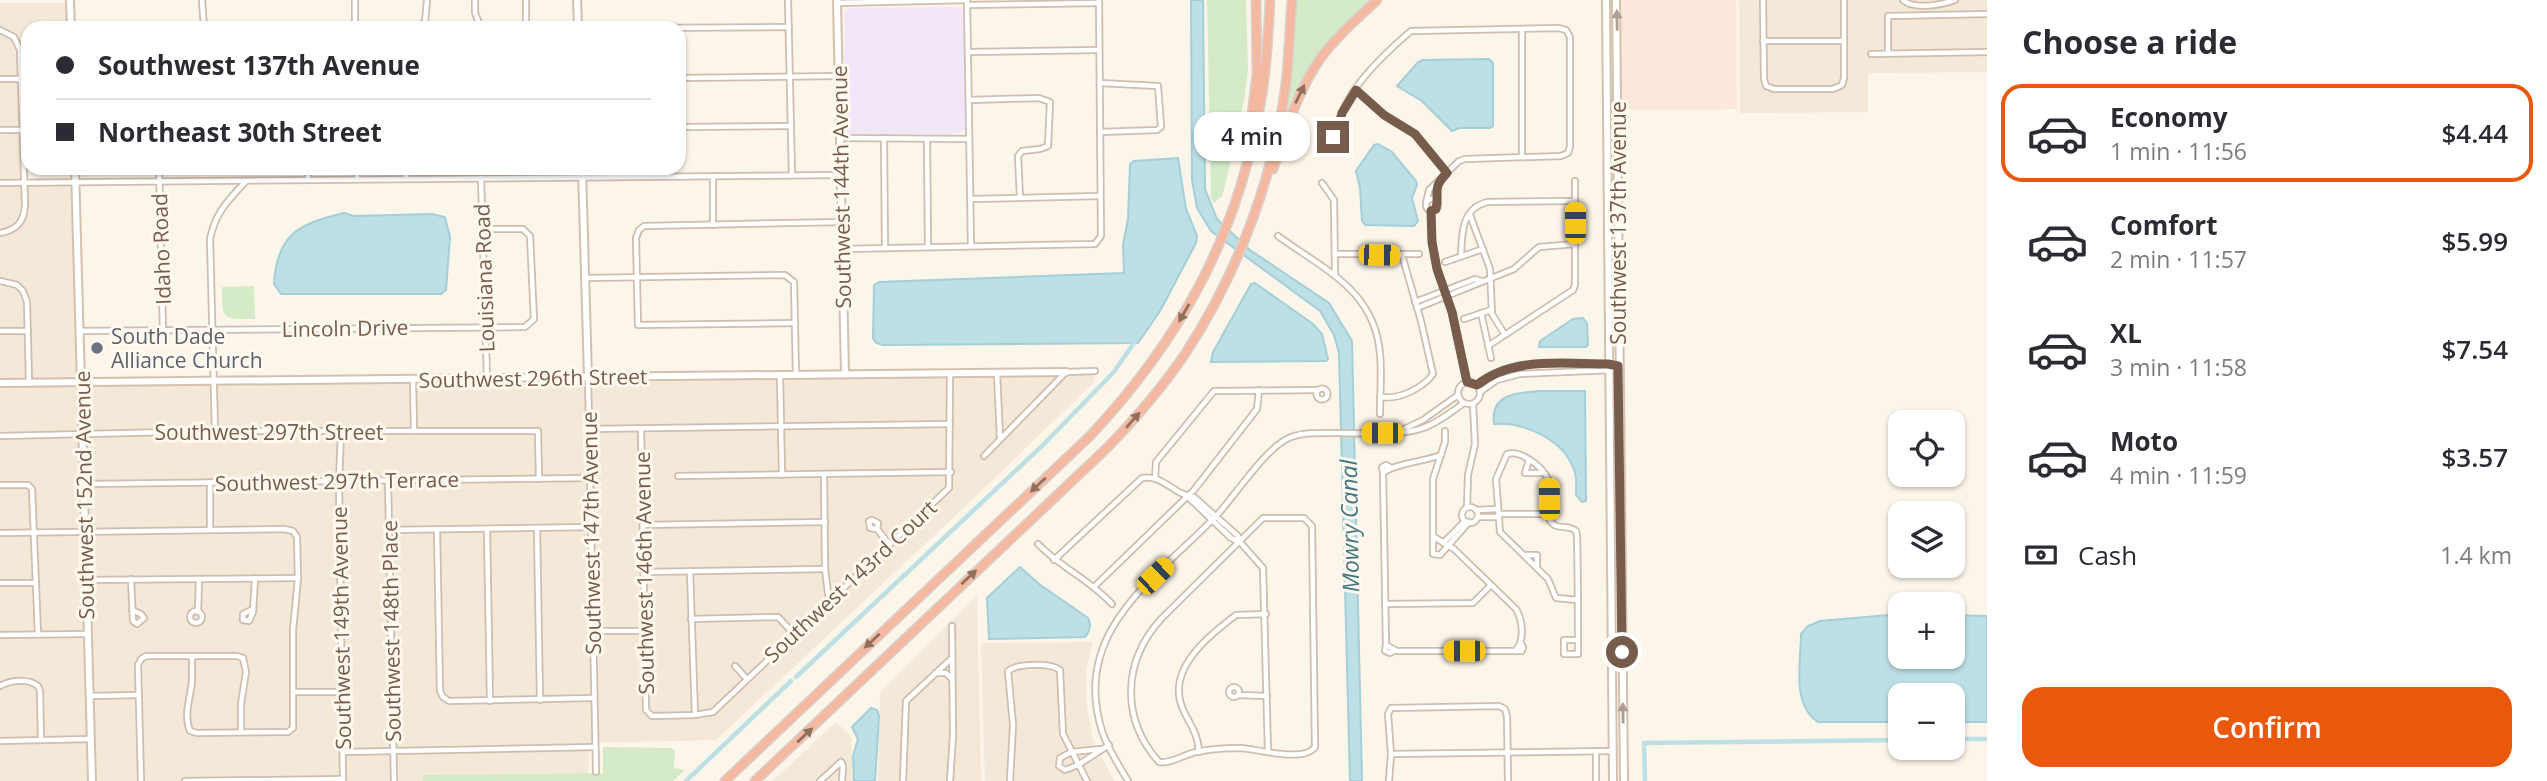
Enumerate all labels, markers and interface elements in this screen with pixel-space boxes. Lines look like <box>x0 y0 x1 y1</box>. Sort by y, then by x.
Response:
one-way arrow <box>1611 9 1622 31</box>
text: Choose a ride <box>2022 20 2237 63</box>
text: Southwest 137th Avenue <box>98 47 420 83</box>
street label: Southwest 144th Avenue <box>825 65 857 309</box>
one-way arrow <box>1295 84 1306 104</box>
text: Economy <box>2110 99 2228 135</box>
street label: Southwest 137th Avenue <box>1604 101 1632 345</box>
icon: car <box>2026 102 2089 165</box>
callout: 4 min <box>1193 113 1308 162</box>
text: Northeast 30th Street <box>98 114 382 150</box>
text: $4.44 <box>2441 115 2508 151</box>
text: 4 min <box>1221 120 1283 152</box>
route end <box>1317 121 1349 153</box>
text: 1 min · 11:56 <box>2110 135 2247 167</box>
street label: Idaho Road <box>145 193 177 305</box>
car <box>1565 202 1586 244</box>
street label: Louisiana Road <box>467 203 501 353</box>
text: Comfort <box>2110 207 2217 243</box>
icon: car <box>2026 210 2089 273</box>
text: $5.99 <box>2441 223 2508 259</box>
text: 2 min · 11:57 <box>2110 243 2247 275</box>
car <box>1358 244 1401 266</box>
one-way arrow <box>1178 303 1190 322</box>
street label: Lincoln Drive <box>281 313 409 343</box>
text: XL <box>2110 315 2142 351</box>
icon: car <box>2026 318 2089 381</box>
place label: South Dade Alliance Church <box>111 322 263 374</box>
text: $7.54 <box>2441 331 2508 367</box>
marker: South Dade Alliance Church <box>89 340 105 356</box>
text: 3 min · 11:58 <box>2110 351 2247 383</box>
street label: Southwest 296th Street <box>418 362 648 394</box>
street label: Southwest 152nd Avenue <box>68 370 100 620</box>
map controls <box>1888 410 1965 760</box>
button: locate <box>1888 410 1965 487</box>
street label: Southwest 147th Avenue <box>575 411 607 655</box>
one-way arrow <box>1125 411 1140 428</box>
street label: Southwest 297th Street <box>155 418 383 446</box>
car <box>1362 423 1404 444</box>
text: Moto <box>2110 423 2178 459</box>
icon: car <box>2026 426 2089 489</box>
text: $3.57 <box>2441 439 2508 475</box>
street label: Southwest 146th Avenue <box>628 451 660 695</box>
water label: Mowry Canal <box>1332 458 1366 593</box>
text: 4 min · 11:59 <box>2110 459 2247 491</box>
street label: Southwest 297th Terrace <box>215 465 459 497</box>
one-way arrow <box>1029 477 1047 493</box>
car <box>1539 478 1560 520</box>
street label: Southwest 143rd Court <box>758 494 942 668</box>
button: layers <box>1888 501 1965 578</box>
street label: Southwest 149th Avenue <box>325 506 357 750</box>
street label: Southwest 148th Place <box>375 520 407 742</box>
icon: cash <box>2022 536 2060 574</box>
text: Cash <box>2078 537 2137 573</box>
text: 1.4 km <box>2440 539 2512 571</box>
car <box>1133 554 1178 598</box>
one-way arrow <box>960 570 977 586</box>
button: + <box>1888 592 1965 669</box>
one-way arrow <box>864 632 881 648</box>
route start <box>1606 636 1638 668</box>
car <box>1444 641 1486 662</box>
button: − <box>1888 683 1965 760</box>
button: Confirm <box>2022 687 2512 767</box>
one-way arrow <box>1617 702 1629 724</box>
one-way arrow <box>796 727 813 743</box>

